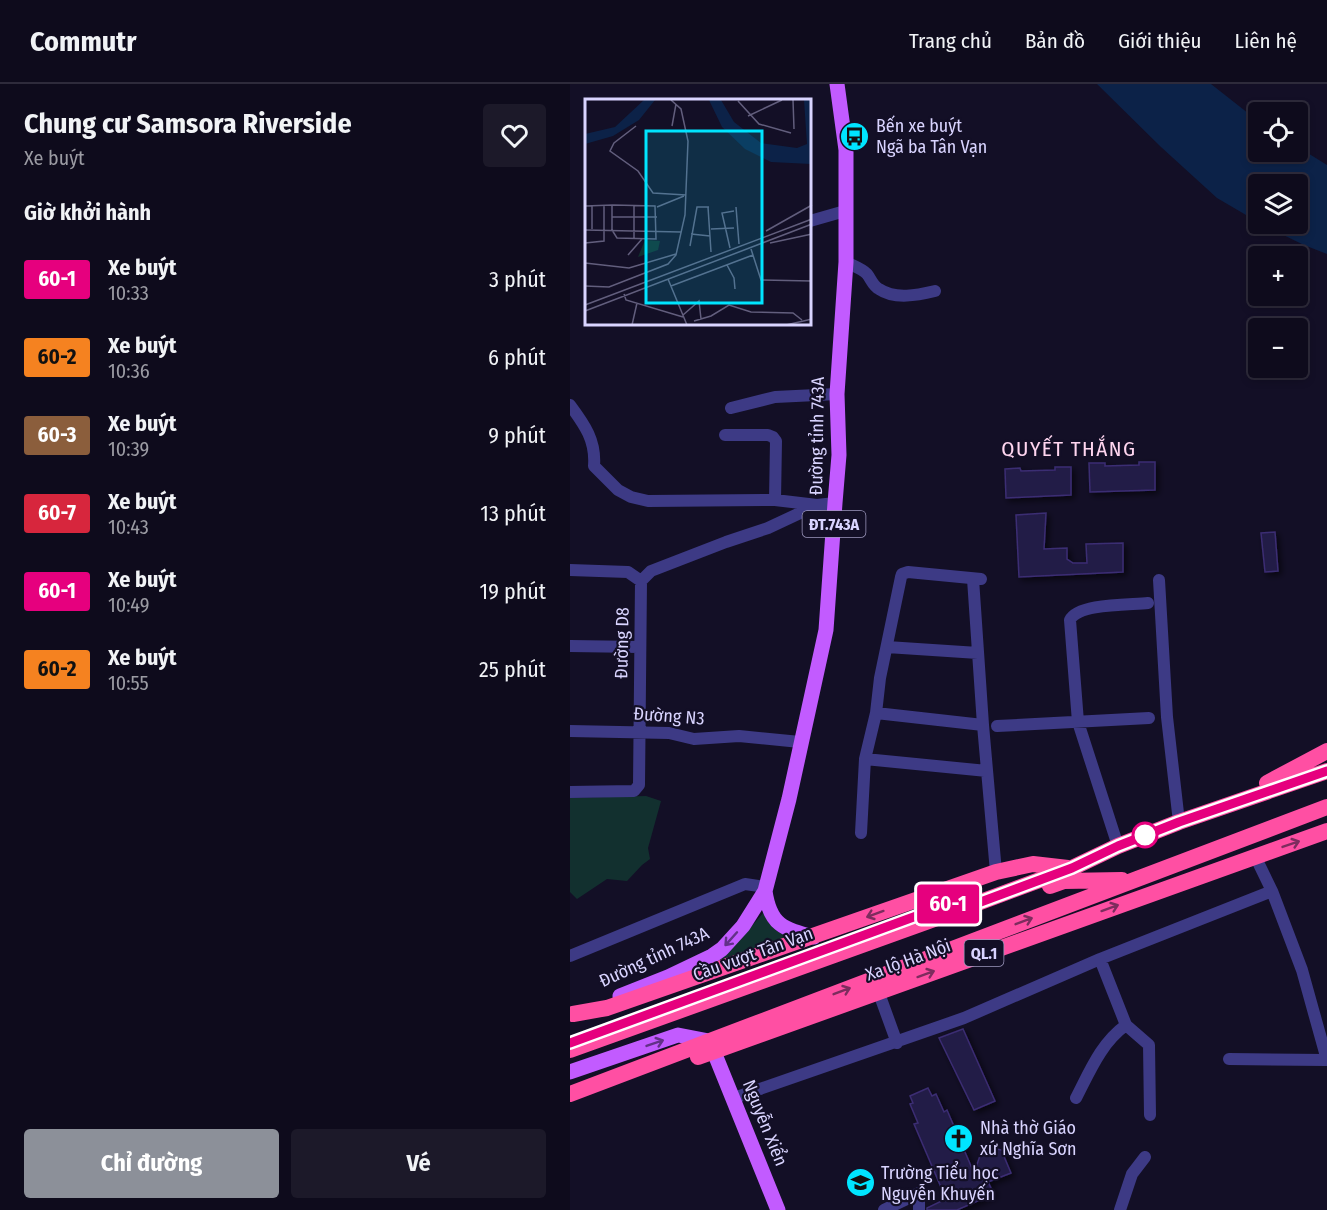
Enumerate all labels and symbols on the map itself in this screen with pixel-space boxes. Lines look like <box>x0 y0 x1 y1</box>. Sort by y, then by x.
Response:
inset map <box>585 99 812 326</box>
place label: Bến xe buýt Ngã ba Tân Vạn <box>876 115 987 158</box>
bus stop icon: Bến xe buýt Ngã ba Tân Vạn <box>839 120 871 152</box>
street label: Đường tỉnh 743A <box>805 376 829 495</box>
district label: QUYẾT THẮNG <box>1001 434 1137 462</box>
road number: ĐT.743A <box>802 511 866 537</box>
street label: Đường D8 <box>610 607 634 679</box>
street label: Đường N3 <box>633 703 705 729</box>
unlabelled marker <box>1132 822 1158 848</box>
one-way arrow <box>1281 837 1300 848</box>
line badge: 60-1 <box>906 884 990 924</box>
one-way arrow <box>1100 902 1119 913</box>
one-way arrow <box>866 909 885 920</box>
one-way arrow <box>1015 915 1033 926</box>
street label: Đường tỉnh 743A <box>596 922 713 992</box>
street label: Cầu vượt Tân Vạn <box>690 922 816 986</box>
one-way arrow <box>725 931 739 946</box>
street label: Xa lộ Hà Nội <box>862 934 954 986</box>
road number: QL.1 <box>964 940 1004 966</box>
one-way arrow <box>916 967 935 978</box>
one-way arrow <box>832 984 851 995</box>
one-way arrow <box>645 1037 664 1048</box>
street label: Nguyễn Xiển <box>738 1076 793 1169</box>
place label: Nhà thờ Giáo xứ Nghĩa Sơn <box>980 1117 1077 1160</box>
church icon: Nhà thờ Giáo xứ Nghĩa Sơn <box>943 1122 975 1154</box>
place label: Trường Tiểu học Nguyễn Khuyến <box>881 1161 999 1205</box>
school or university icon: Trường Tiểu học Nguyễn Khuyến <box>844 1167 876 1199</box>

